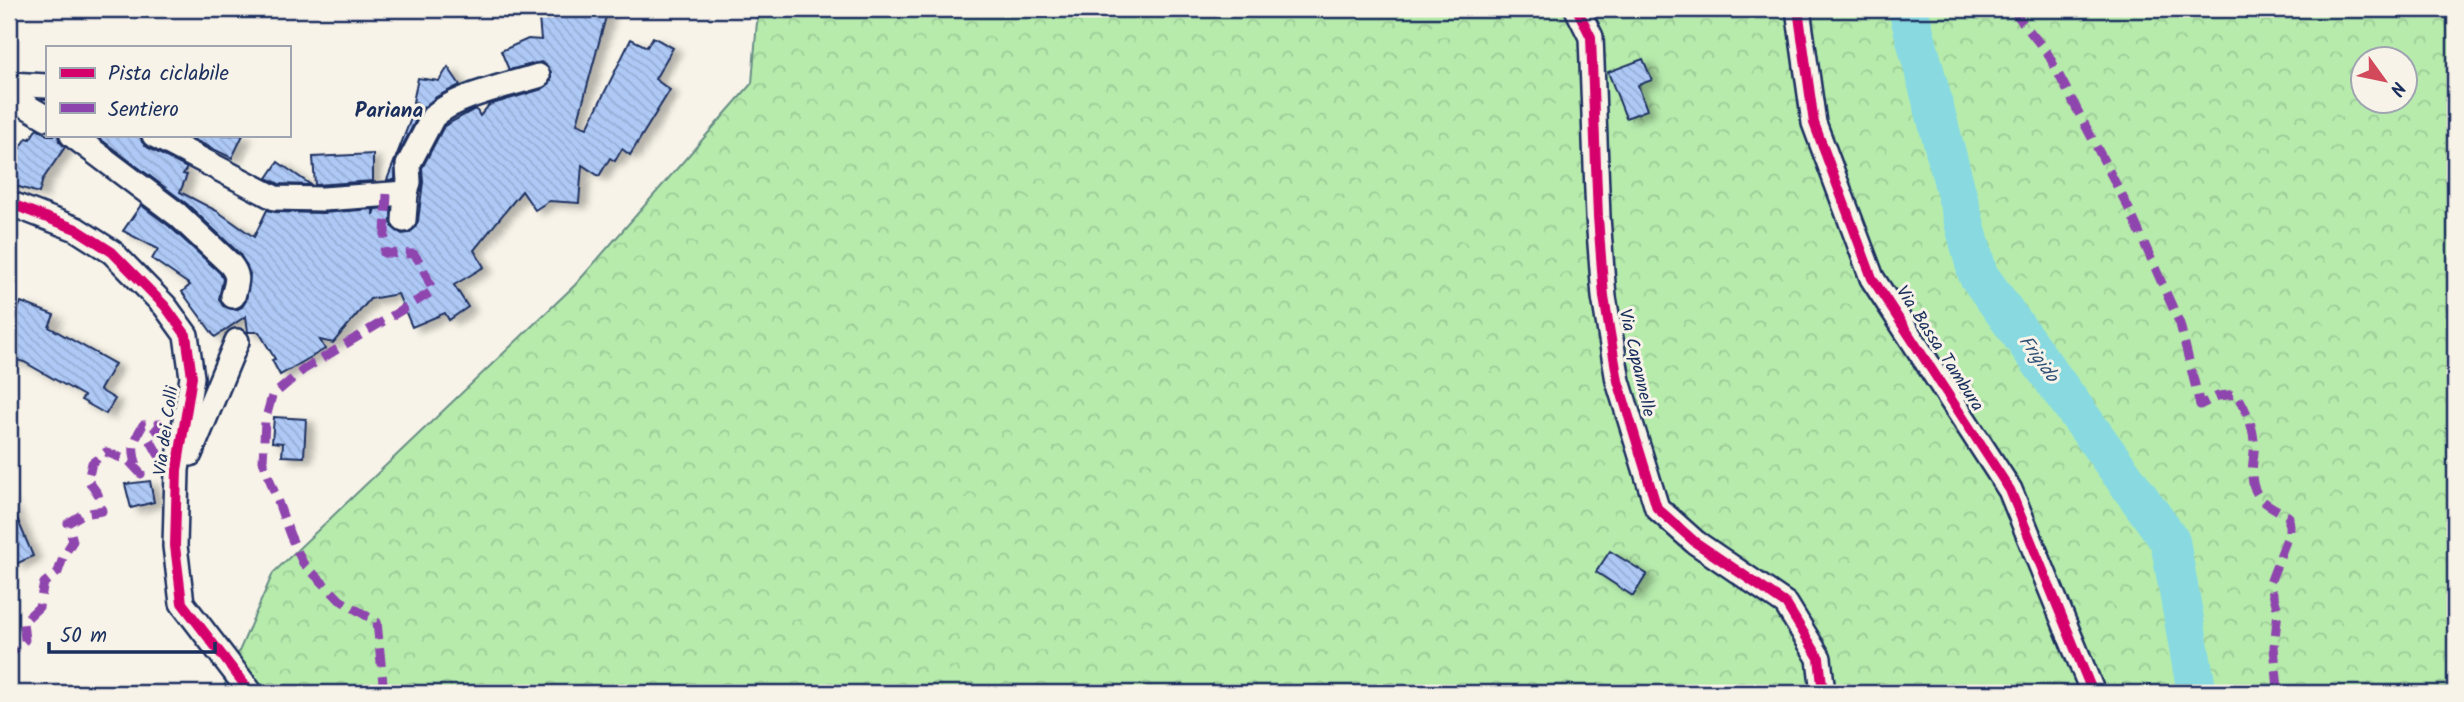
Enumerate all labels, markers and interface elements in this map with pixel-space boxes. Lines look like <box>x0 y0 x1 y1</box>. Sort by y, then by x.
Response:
legend <box>46 46 290 136</box>
north arrow <box>2348 46 2418 116</box>
text: Pista ciclabile <box>108 58 230 91</box>
text: N <box>2381 75 2412 101</box>
text: Sentiero <box>108 94 179 127</box>
district label: Pariana <box>355 95 423 128</box>
street label: Via Bassa Tambura <box>1887 280 1991 418</box>
street label: Via Capannelle <box>1609 306 1663 420</box>
water label: Frigido <box>2010 329 2066 390</box>
street label: Via dei Colli <box>146 384 188 478</box>
scale bar <box>49 611 215 655</box>
text: 50 m <box>60 620 107 653</box>

